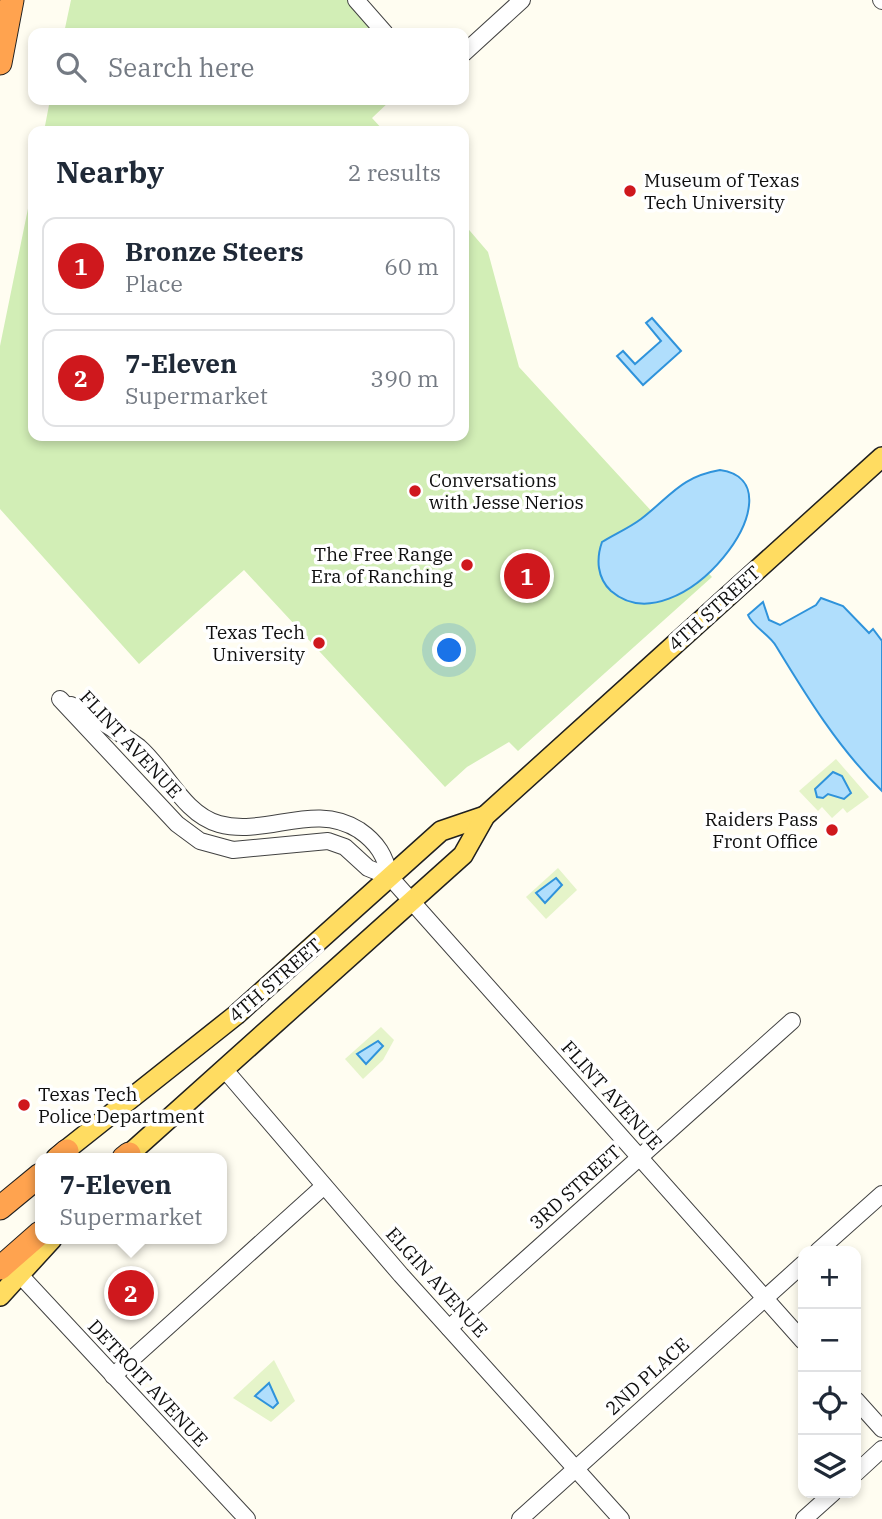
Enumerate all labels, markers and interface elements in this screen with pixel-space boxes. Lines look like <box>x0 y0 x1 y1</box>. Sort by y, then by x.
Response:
search box <box>28 28 469 105</box>
icon: search <box>52 48 90 86</box>
text: Search here <box>108 50 254 84</box>
text: Nearby <box>56 152 164 191</box>
text: 2 results <box>348 157 441 187</box>
place label: Museum of Texas Tech University <box>644 168 799 214</box>
marker: Museum of Texas Tech University <box>622 183 638 199</box>
text: Bronze Steers <box>125 234 304 268</box>
text: 1 <box>74 251 88 281</box>
text: 60 m <box>384 251 439 281</box>
text: Place <box>125 268 183 298</box>
text: 7-Eleven <box>125 346 237 380</box>
text: 2 <box>74 363 88 393</box>
text: 390 m <box>370 363 439 393</box>
text: Supermarket <box>125 380 268 410</box>
place label: Conversations with Jesse Nerios <box>429 468 584 514</box>
marker: Conversations with Jesse Nerios <box>407 483 423 499</box>
place label: The Free Range Era of Ranching <box>311 542 454 588</box>
pin: 1 <box>504 550 550 602</box>
marker: The Free Range Era of Ranching <box>459 557 475 573</box>
street label: 4TH STREET <box>663 560 765 656</box>
place label: Texas Tech University <box>205 620 306 666</box>
your location <box>432 633 466 667</box>
marker: Texas Tech University <box>311 635 327 651</box>
street label: FLINT AVENUE <box>75 685 187 803</box>
place label: Raiders Pass Front Office <box>705 807 818 853</box>
marker: Raiders Pass Front Office <box>824 822 840 838</box>
street label: 4TH STREET <box>223 933 327 1027</box>
street label: FLINT AVENUE <box>557 1035 667 1155</box>
place label: Texas Tech Police Department <box>38 1082 205 1128</box>
marker: Texas Tech Police Department <box>16 1097 32 1113</box>
street label: 3RD STREET <box>524 1140 626 1234</box>
popup <box>35 1153 227 1244</box>
text: 7-Eleven <box>60 1167 172 1201</box>
text: Supermarket <box>60 1201 202 1231</box>
street label: ELGIN AVENUE <box>381 1222 493 1342</box>
map controls <box>798 1246 861 1498</box>
button: + <box>798 1246 861 1309</box>
pin: 2 <box>108 1267 154 1319</box>
button: − <box>798 1309 861 1372</box>
street label: DETROIT AVENUE <box>83 1314 213 1452</box>
street label: 2ND PLACE <box>600 1332 694 1420</box>
button: locate <box>798 1372 861 1435</box>
button: layers <box>798 1435 861 1498</box>

